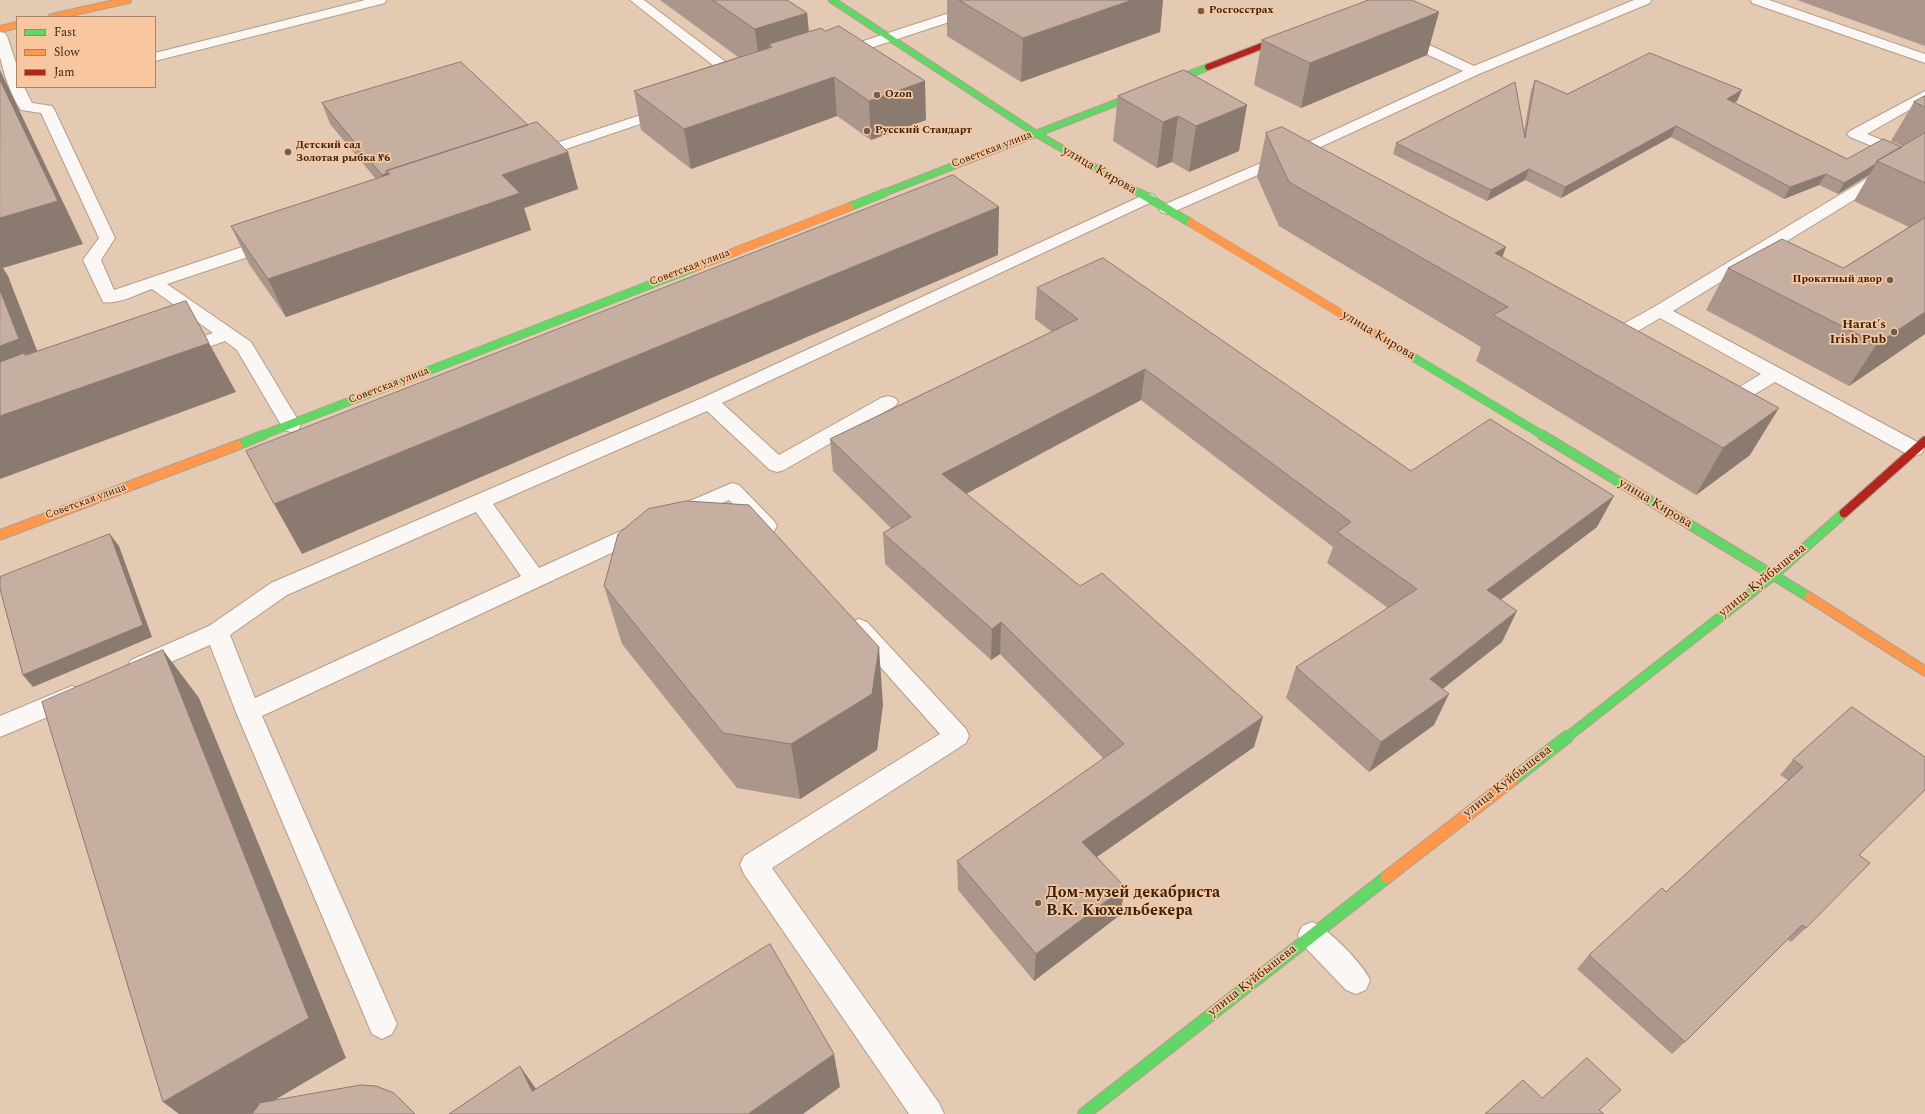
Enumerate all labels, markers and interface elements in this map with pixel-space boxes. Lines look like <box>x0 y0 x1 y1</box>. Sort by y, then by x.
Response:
place label: Росгосстрах <box>1209 4 1273 18</box>
marker: Росгосстрах <box>1196 6 1206 16</box>
legend <box>16 16 156 88</box>
text: Fast <box>54 23 76 42</box>
text: Slow <box>54 43 79 62</box>
text: Jam <box>54 63 75 82</box>
place label: Ozon <box>885 88 912 102</box>
marker: Ozon <box>872 90 882 100</box>
place label: Русский Стандарт <box>875 124 972 138</box>
marker: Русский Стандарт <box>862 126 872 136</box>
street label: Советская улица <box>950 129 1034 171</box>
place label: Детский сад Золотая рыбка №6 <box>296 139 390 165</box>
street label: улица Кирова <box>1059 143 1139 199</box>
marker: Детский сад Золотая рыбка №6 <box>283 147 293 157</box>
street label: Советская улица <box>648 247 732 289</box>
place label: Прокатный двор <box>1792 273 1882 287</box>
marker: Прокатный двор <box>1885 275 1895 285</box>
street label: улица Кирова <box>1338 308 1418 364</box>
place label: Harat's Irish Pub <box>1830 317 1886 348</box>
marker: Harat's Irish Pub <box>1889 327 1899 337</box>
street label: Советская улица <box>347 365 431 407</box>
street label: улица Кирова <box>1615 476 1695 532</box>
street label: Советская улица <box>44 481 128 523</box>
street label: улица Куйбышева <box>1716 541 1810 621</box>
street label: улица Куйбышева <box>1461 743 1555 821</box>
place label: Дом-музей декабриста В.К. Кюхельбекера <box>1046 884 1220 922</box>
marker: Дом-музей декабриста В.К. Кюхельбекера <box>1033 898 1043 908</box>
street label: улица Куйбышева <box>1206 942 1300 1020</box>

